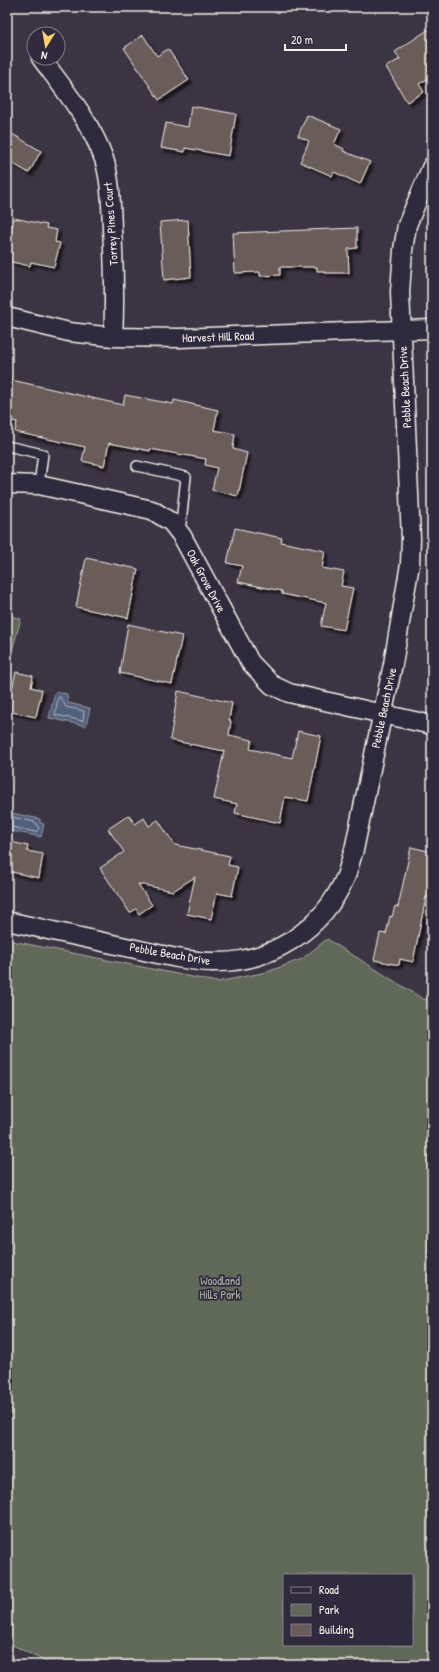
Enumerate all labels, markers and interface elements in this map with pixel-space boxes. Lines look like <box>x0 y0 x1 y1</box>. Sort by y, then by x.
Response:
north arrow <box>26 26 66 66</box>
scale bar <box>285 26 346 52</box>
text: 20 m <box>291 31 313 48</box>
text: N <box>40 48 48 63</box>
street label: Torrey Pines Court <box>99 181 122 266</box>
street label: Harvest Hill Road <box>182 327 255 346</box>
street label: Pebble Beach Drive <box>394 346 415 428</box>
street label: Oak Grove Drive <box>183 546 230 616</box>
street label: Pebble Beach Drive <box>367 666 400 750</box>
street label: Pebble Beach Drive <box>128 938 212 969</box>
park label: Woodland Hills Park <box>200 1272 240 1303</box>
legend <box>283 1574 413 1646</box>
text: Road <box>319 1581 339 1598</box>
text: Park <box>319 1601 339 1618</box>
text: Building <box>319 1621 354 1638</box>

